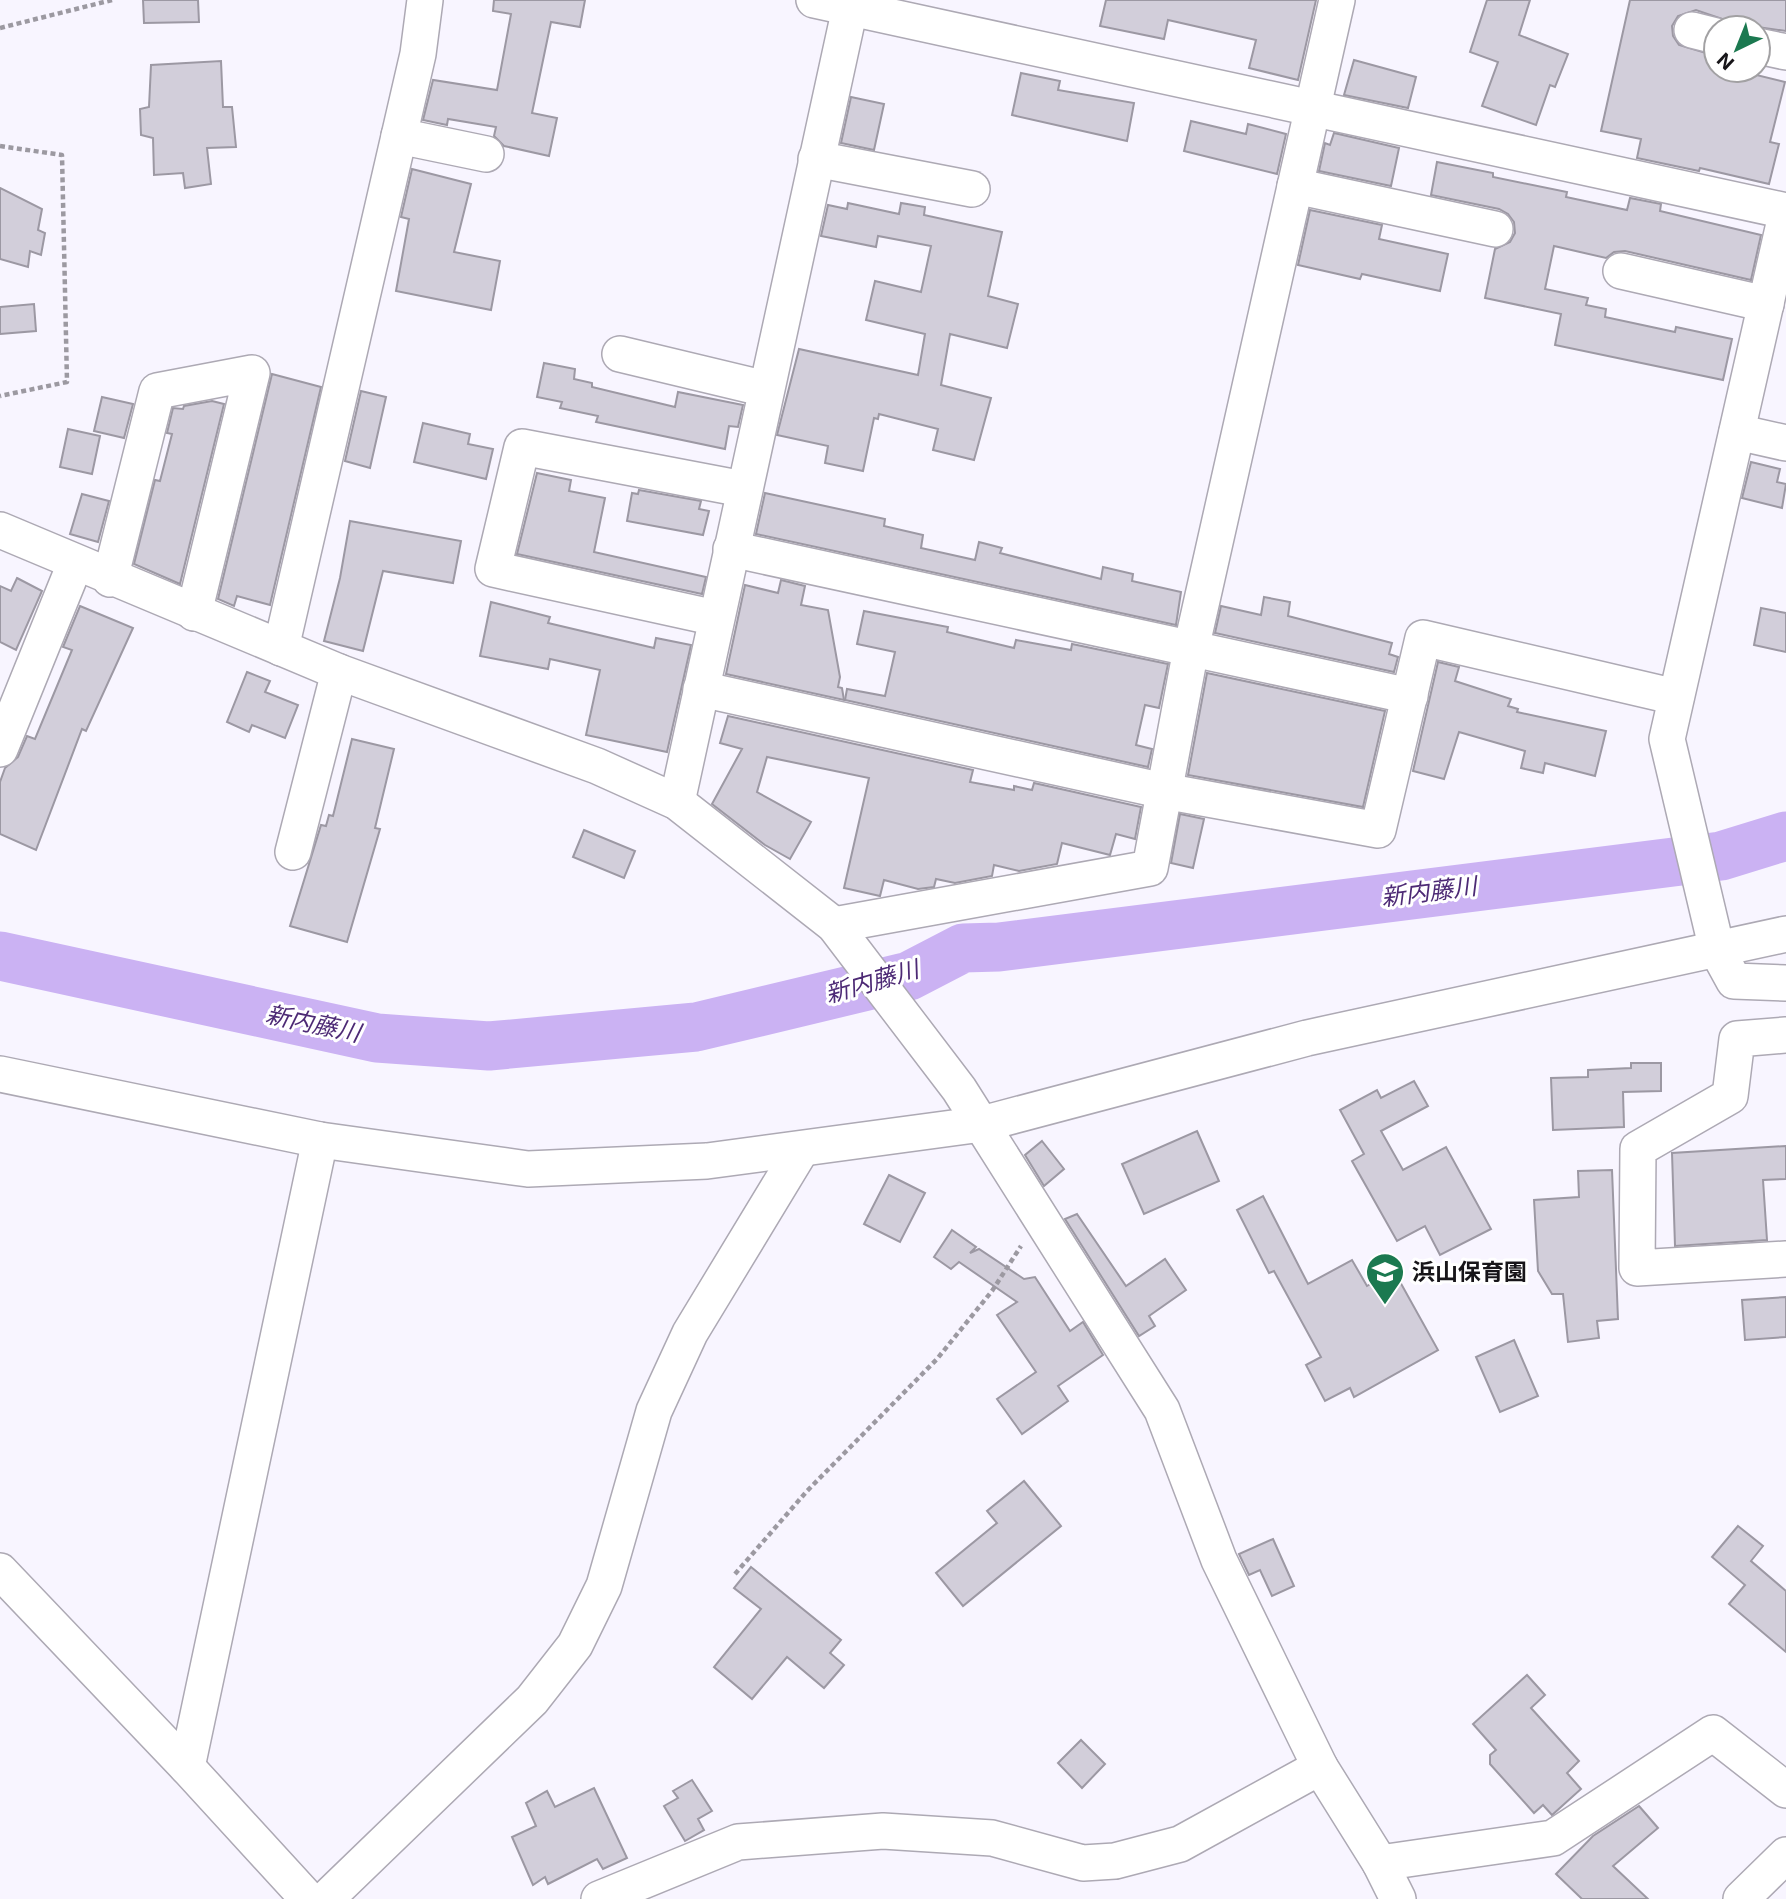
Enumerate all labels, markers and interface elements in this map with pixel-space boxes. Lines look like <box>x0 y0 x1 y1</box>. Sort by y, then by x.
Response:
north arrow <box>1702 14 1772 84</box>
text: N <box>1713 48 1739 74</box>
water label: 新内藤川 <box>1380 871 1481 912</box>
water label: 新内藤川 <box>822 954 925 1009</box>
water label: 新内藤川 <box>263 999 366 1048</box>
school or university icon: 浜山保育園 <box>1364 1251 1406 1306</box>
place label: 浜山保育園 <box>1412 1258 1527 1286</box>

